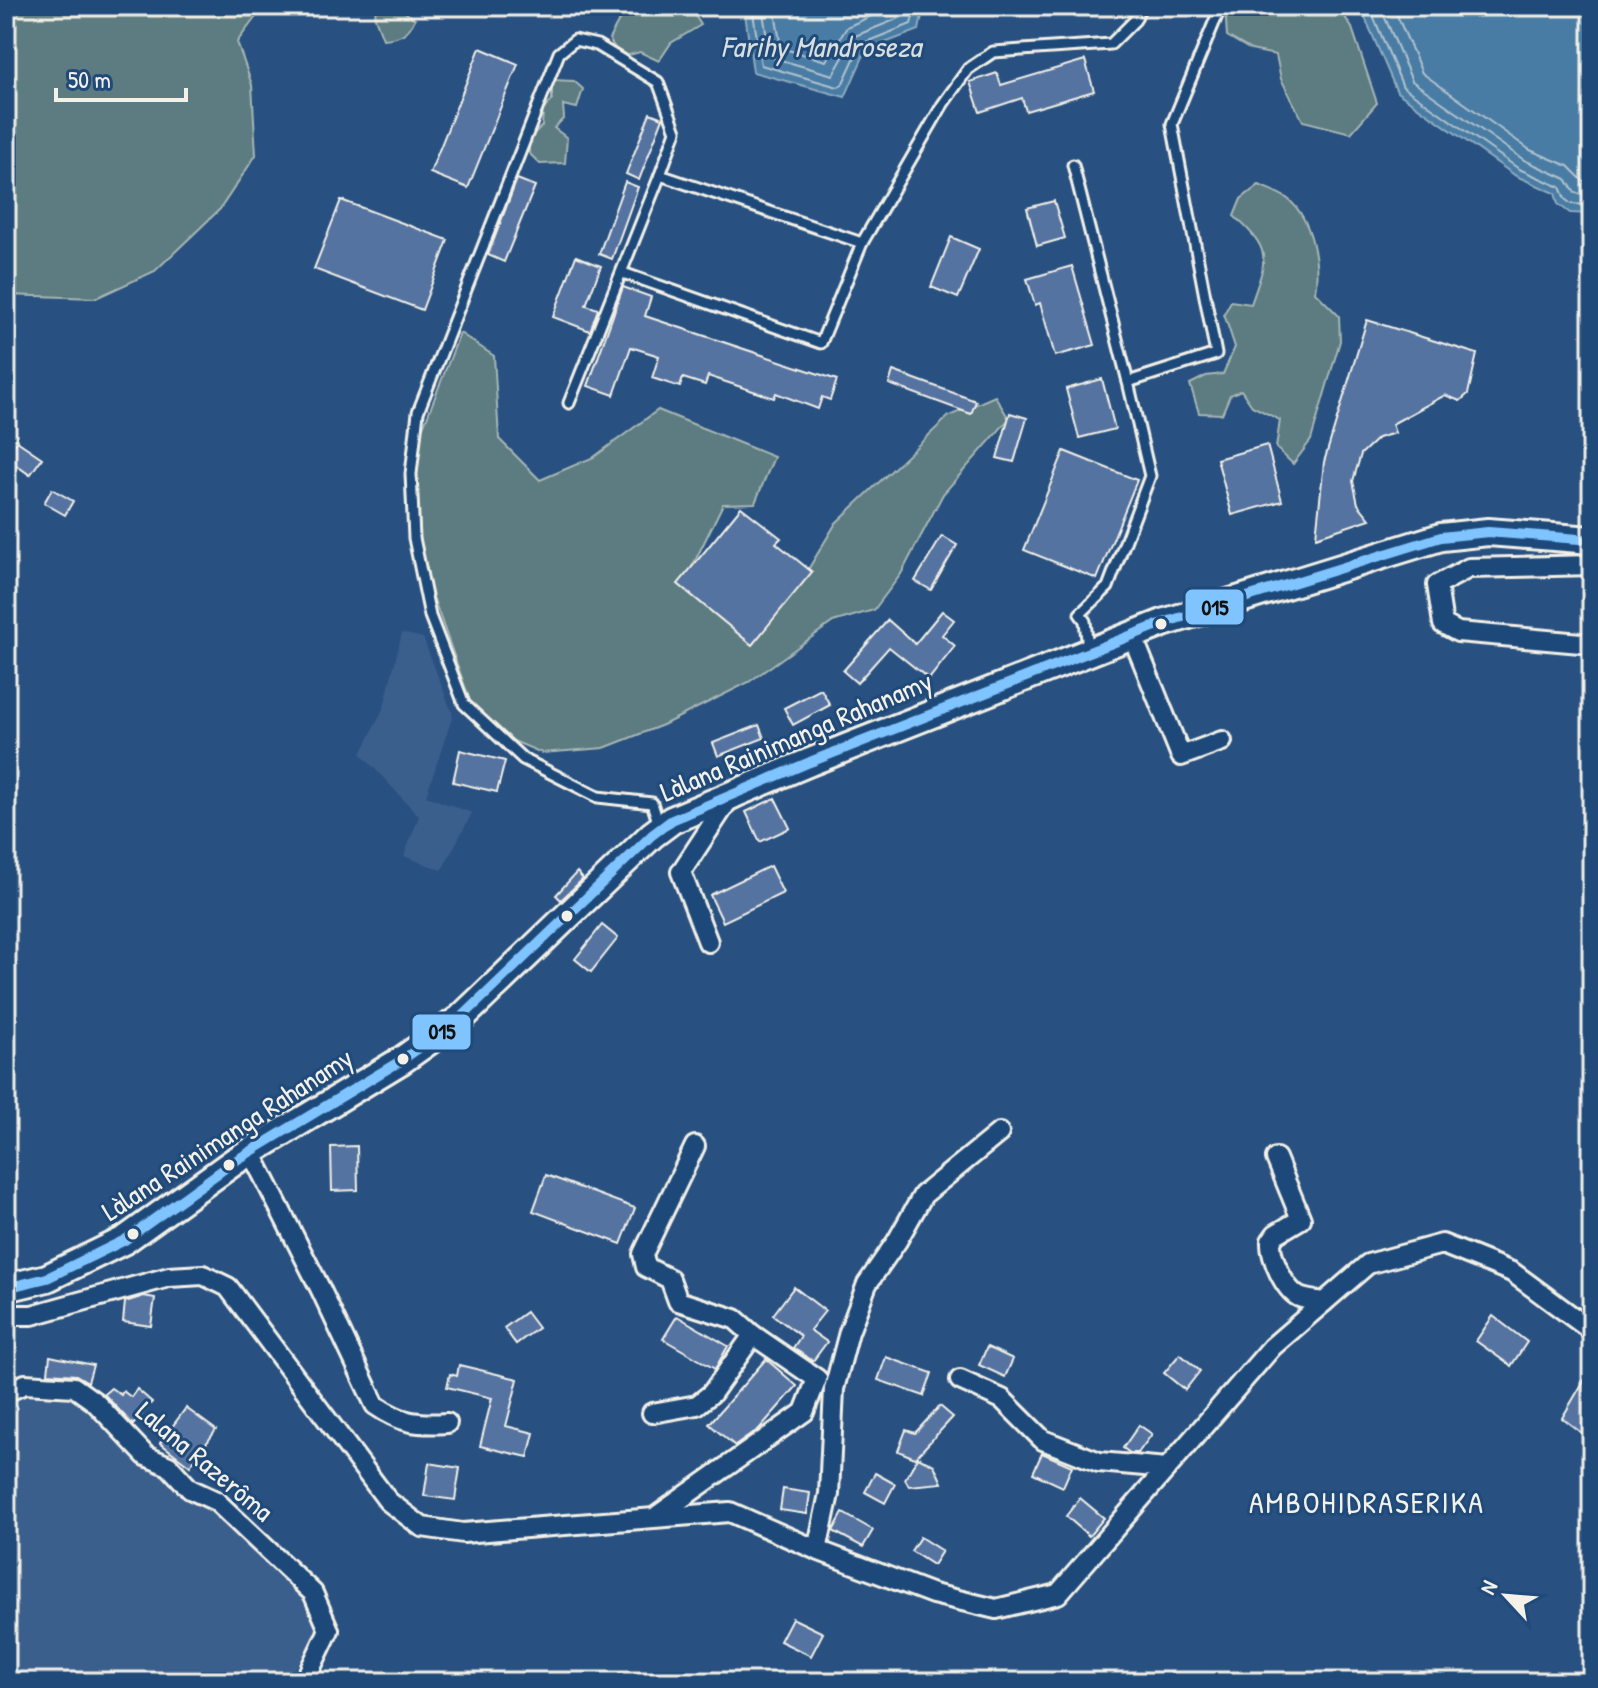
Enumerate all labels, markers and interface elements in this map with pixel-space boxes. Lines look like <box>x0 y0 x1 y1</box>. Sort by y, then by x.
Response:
water label: Farihy Mandroseza <box>721 26 924 67</box>
scale bar <box>56 52 186 102</box>
text: 50 m <box>68 63 111 95</box>
line badge: 015 <box>1184 588 1245 626</box>
text: 015 <box>1201 592 1229 622</box>
unlabelled marker <box>1153 616 1169 632</box>
street label: Làlana Rainimanga Rahanamy <box>654 661 938 811</box>
unlabelled marker <box>559 908 575 924</box>
line badge: 015 <box>411 1013 472 1051</box>
text: 015 <box>428 1016 456 1046</box>
street label: Làlana Rainimanga Rahanamy <box>94 1038 360 1230</box>
unlabelled marker <box>395 1051 411 1067</box>
unlabelled marker <box>221 1157 237 1173</box>
unlabelled marker <box>125 1226 141 1242</box>
street label: Lalana Razerôma <box>128 1392 282 1530</box>
district label: AMBOHIDRASERIKA <box>1249 1482 1485 1522</box>
north arrow <box>1466 1556 1546 1636</box>
text: N <box>1472 1575 1504 1599</box>

